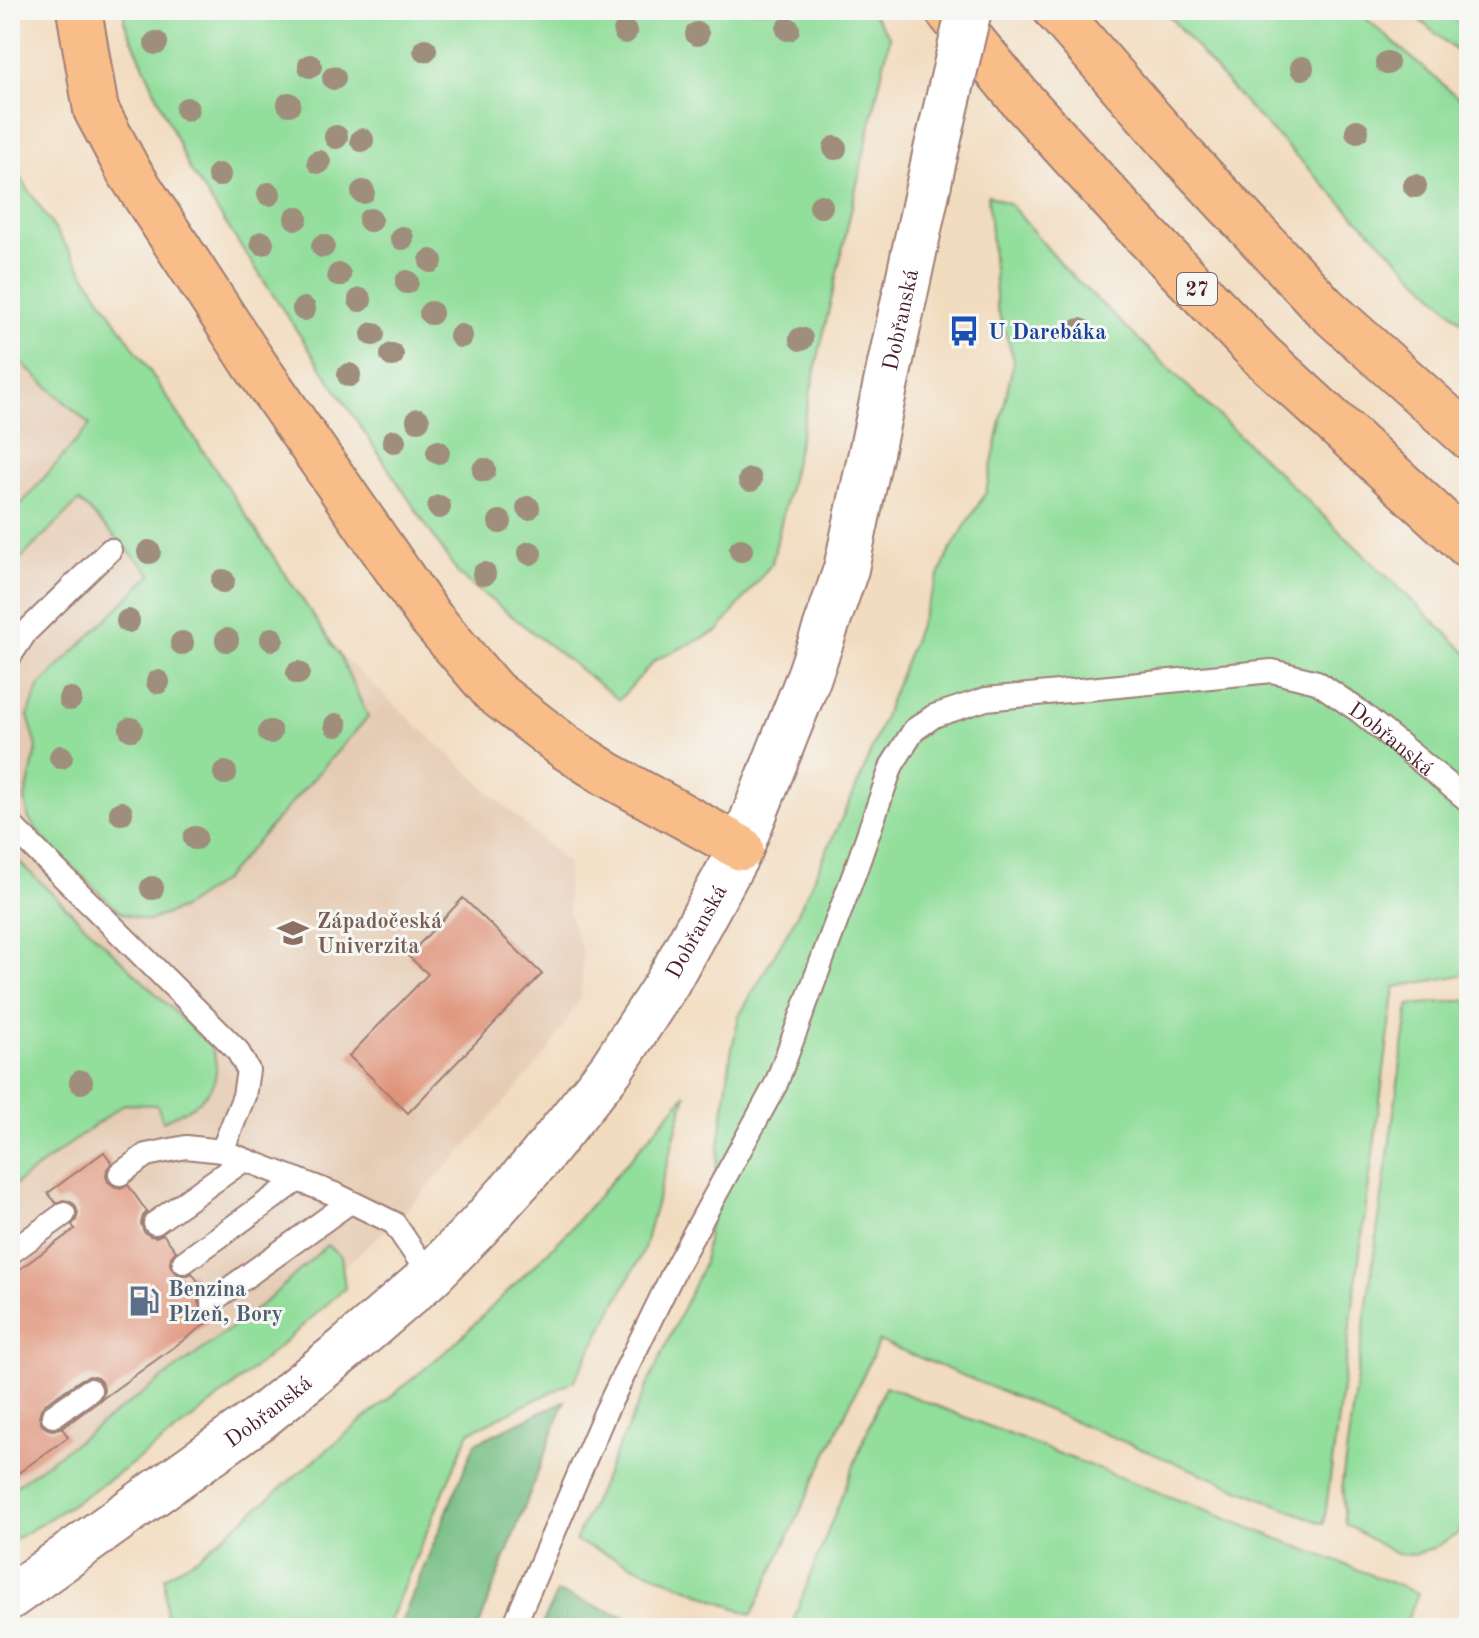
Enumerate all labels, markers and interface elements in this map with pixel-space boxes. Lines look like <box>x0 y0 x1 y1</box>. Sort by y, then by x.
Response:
street label: Dobřanská <box>880 267 923 373</box>
road number: 27 <box>1177 273 1217 305</box>
bus stop icon: U Darebáka <box>947 314 981 348</box>
place label: U Darebáka <box>988 322 1106 344</box>
street label: Dobřanská <box>1344 699 1438 781</box>
street label: Dobřanská <box>663 882 732 983</box>
place label: Západočeská Univerzita <box>317 911 442 958</box>
school or university icon: Západočeská Univerzita <box>276 916 310 950</box>
place label: Benzina Plzeň, Bory <box>168 1279 283 1326</box>
fuel station icon: Benzina Plzeň, Bory <box>127 1284 161 1318</box>
street label: Dobřanská <box>221 1372 317 1452</box>

